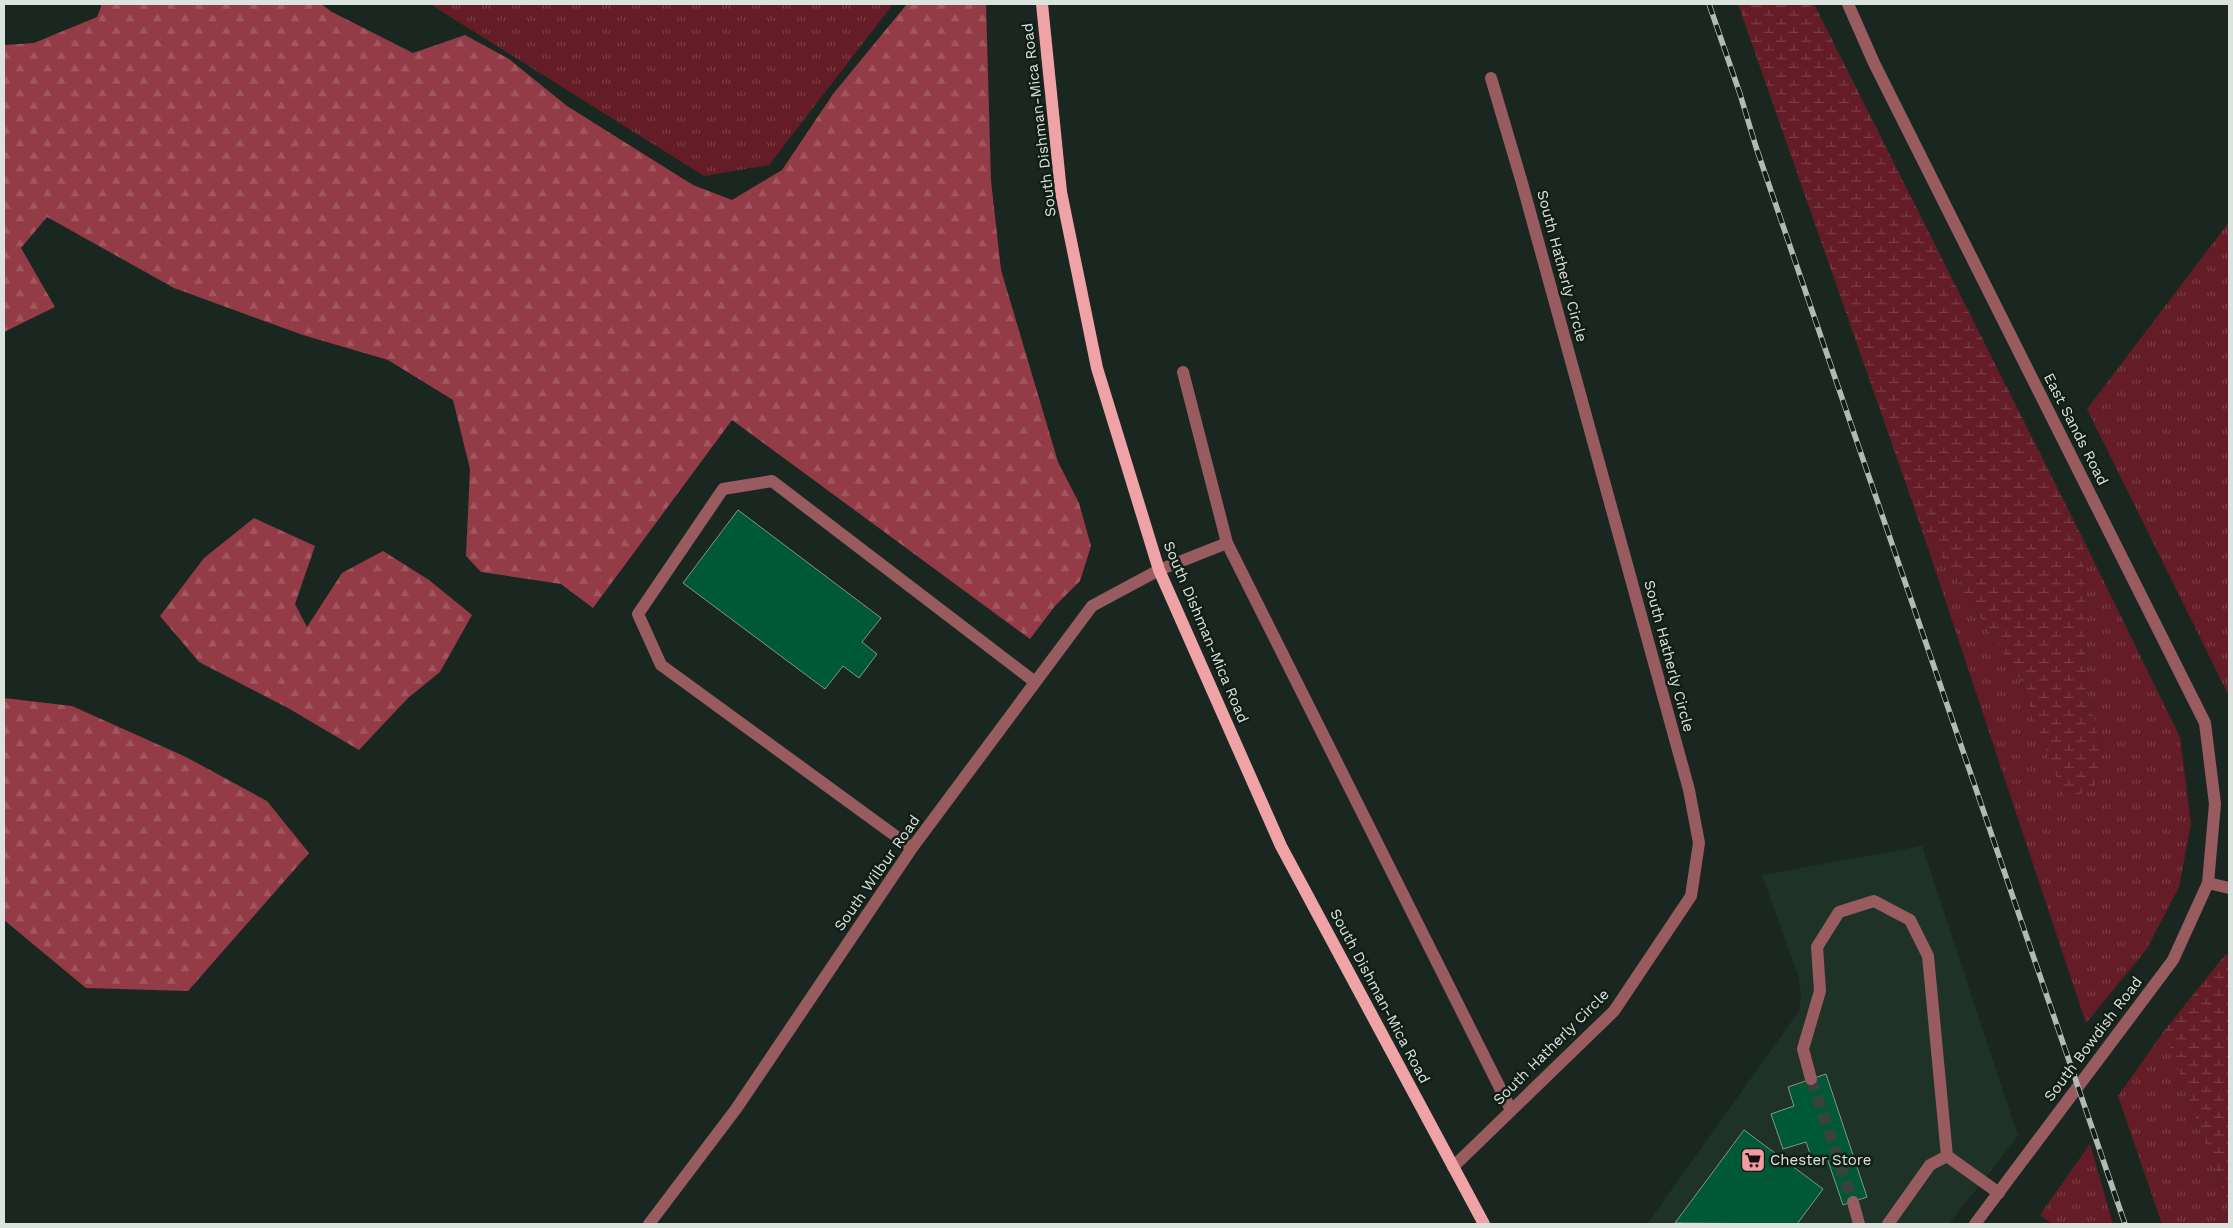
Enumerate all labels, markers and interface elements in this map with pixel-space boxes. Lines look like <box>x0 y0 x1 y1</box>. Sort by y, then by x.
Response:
street label: South Dishman-Mica Road <box>1018 22 1060 218</box>
street label: South Hatherly Circle <box>1533 188 1591 344</box>
street label: East Sands Road <box>2040 370 2112 488</box>
street label: South Dishman-Mica Road <box>1160 539 1252 725</box>
street label: South Hatherly Circle <box>1640 578 1698 734</box>
street label: South Wilbur Road <box>830 812 924 934</box>
street label: South Dishman-Mica Road <box>1326 906 1434 1086</box>
street label: South Bowdish Road <box>2040 973 2146 1105</box>
street label: South Hatherly Circle <box>1489 985 1613 1109</box>
supermarket icon: Chester Store <box>1740 1147 1766 1173</box>
place label: Chester Store <box>1770 1151 1871 1169</box>

